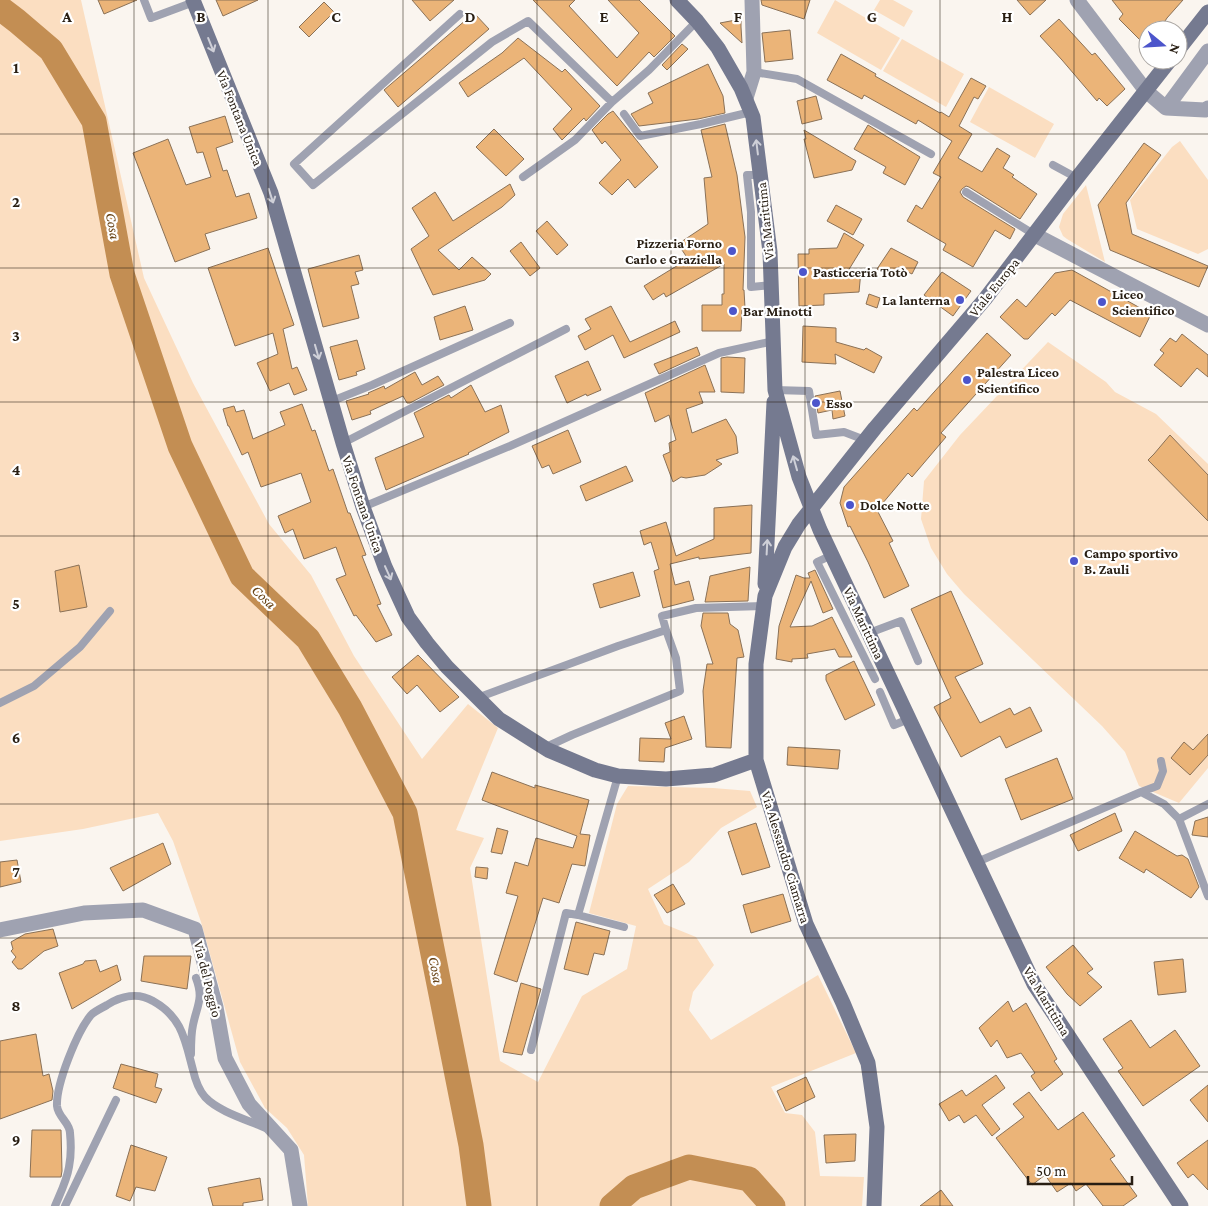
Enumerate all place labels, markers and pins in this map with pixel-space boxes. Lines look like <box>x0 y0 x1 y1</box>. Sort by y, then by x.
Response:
place label: Pizzeria Forno Carlo e Graziella <box>625 235 722 267</box>
marker: Pizzeria Forno Carlo e Graziella <box>726 245 738 257</box>
place label: Pasticceria Totò <box>813 264 908 280</box>
marker: Pasticceria Totò <box>797 266 809 278</box>
place label: Liceo Scientifico <box>1112 286 1175 318</box>
place label: La lanterna <box>882 292 950 308</box>
marker: La lanterna <box>954 294 966 306</box>
marker: Liceo Scientifico <box>1096 296 1108 308</box>
place label: Bar Minotti <box>743 303 812 319</box>
marker: Bar Minotti <box>727 305 739 317</box>
place label: Palestra Liceo Scientifico <box>977 364 1059 396</box>
marker: Palestra Liceo Scientifico <box>961 374 973 386</box>
place label: Esso <box>826 395 853 411</box>
marker: Esso <box>810 397 822 409</box>
place label: Dolce Notte <box>860 497 930 513</box>
marker: Dolce Notte <box>844 499 856 511</box>
place label: Campo sportivo B. Zauli <box>1084 545 1178 577</box>
marker: Campo sportivo B. Zauli <box>1068 555 1080 567</box>

